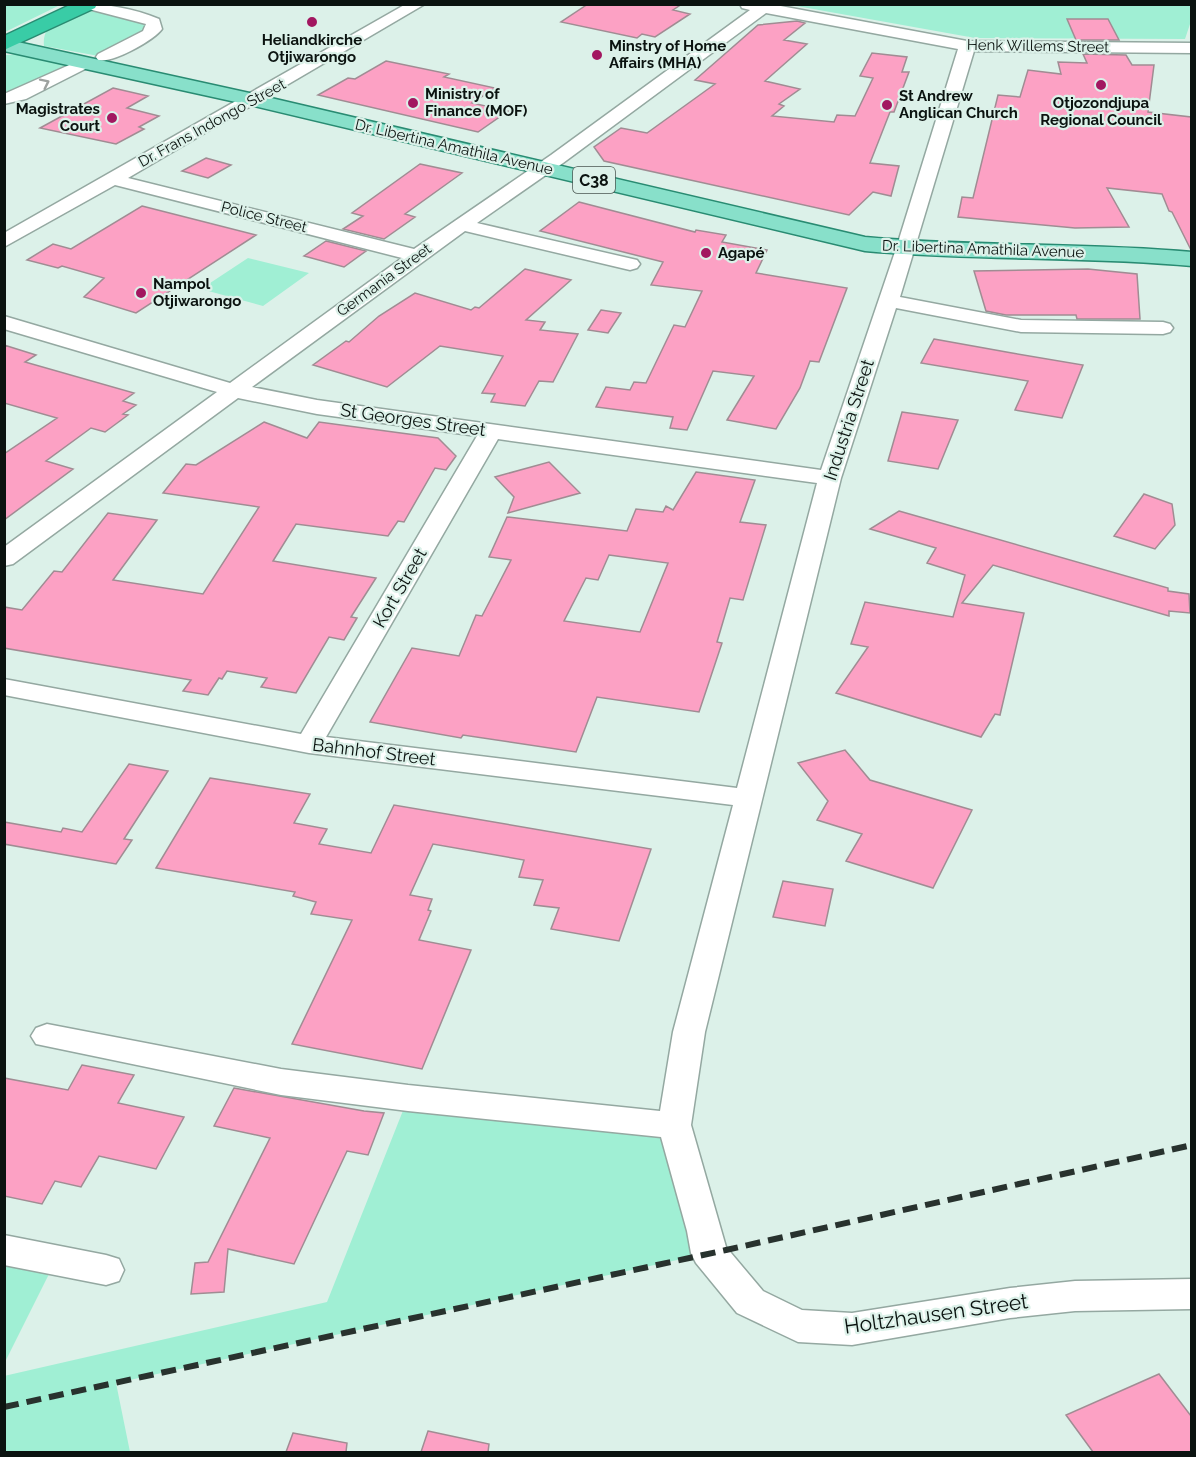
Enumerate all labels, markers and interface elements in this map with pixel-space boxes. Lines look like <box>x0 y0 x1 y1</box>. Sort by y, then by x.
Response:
marker: Heliandkirche Otjiwarongo <box>305 15 319 29</box>
place label: Heliandkirche Otjiwarongo <box>262 31 362 66</box>
street label: Henk Willems Street <box>967 36 1109 56</box>
place label: Minstry of Home Affairs (MHA) <box>609 37 726 72</box>
marker: Minstry of Home Affairs (MHA) <box>590 48 604 62</box>
street label: Dr. Frans Indongo Street <box>135 75 289 171</box>
one-way arrow <box>39 78 50 90</box>
marker: Otjozondjupa Regional Council <box>1094 78 1108 92</box>
place label: Ministry of Finance (MOF) <box>425 85 528 120</box>
place label: St Andrew Anglican Church <box>899 87 1018 122</box>
place label: Otjozondjupa Regional Council <box>1040 94 1162 129</box>
marker: Ministry of Finance (MOF) <box>406 96 420 110</box>
marker: St Andrew Anglican Church <box>880 98 894 112</box>
place label: Magistrates Court <box>16 100 100 135</box>
marker: Magistrates Court <box>105 111 119 125</box>
street label: Dr. Libertina Amathila Avenue <box>353 115 555 179</box>
road number: C38 <box>573 167 615 193</box>
street label: Police Street <box>219 198 309 236</box>
street label: Dr. Libertina Amathila Avenue <box>882 236 1085 262</box>
street label: Germania Street <box>333 240 435 320</box>
place label: Agapé <box>718 244 764 262</box>
marker: Agapé <box>699 246 713 260</box>
place label: Nampol Otjiwarongo <box>153 275 241 310</box>
marker: Nampol Otjiwarongo <box>134 286 148 300</box>
street label: Industria Street <box>819 357 878 483</box>
street label: St Georges Street <box>339 399 487 440</box>
street label: Kort Street <box>368 544 431 631</box>
street label: Bahnhof Street <box>311 734 437 769</box>
street label: Holtzhausen Street <box>842 1288 1029 1339</box>

